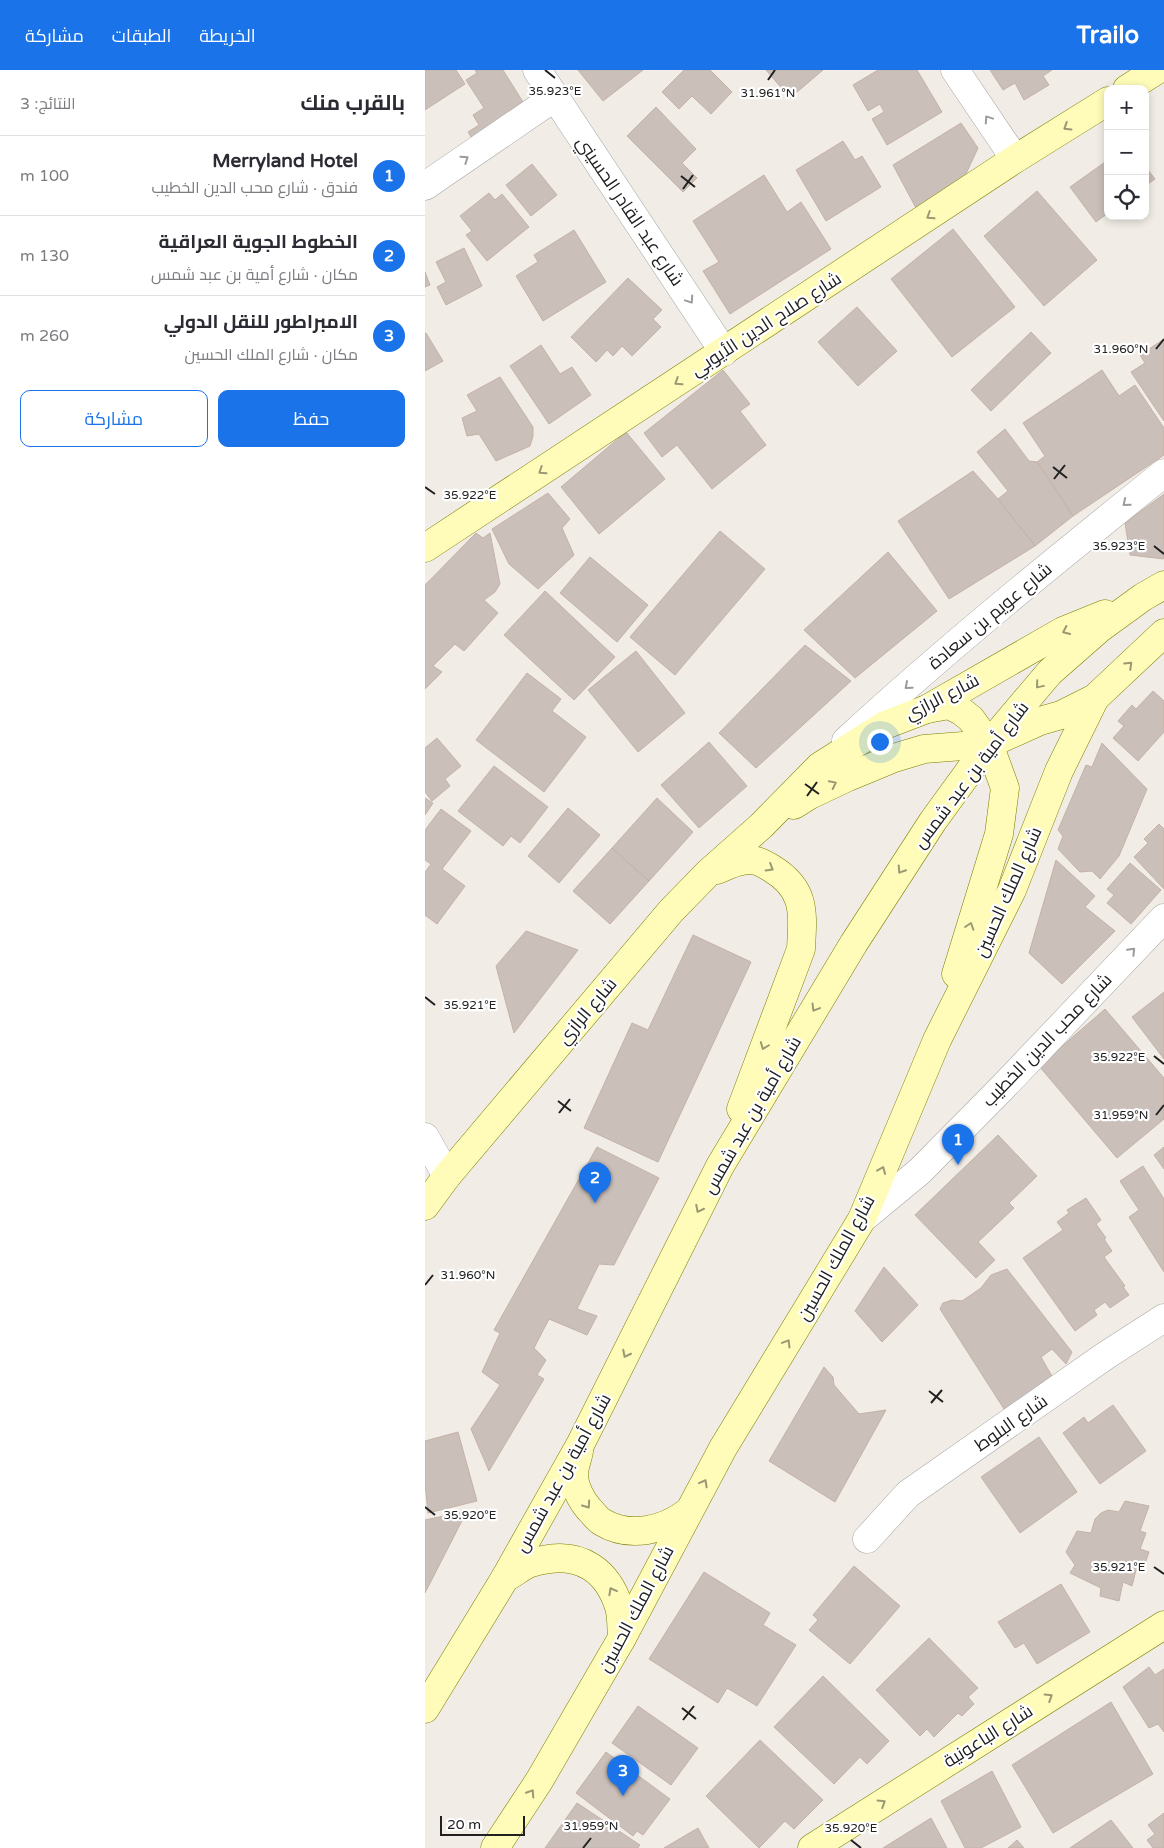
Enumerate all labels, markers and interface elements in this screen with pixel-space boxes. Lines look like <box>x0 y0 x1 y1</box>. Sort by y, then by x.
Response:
text: Trailo <box>1077 21 1139 50</box>
text: مشاركة <box>25 25 84 47</box>
text: الطبقات <box>112 25 171 47</box>
text: الخريطة <box>199 25 256 47</box>
text: 35.923°E <box>529 84 582 98</box>
map controls <box>1104 85 1149 220</box>
button: + <box>1104 85 1149 130</box>
text: 31.961°N <box>741 86 795 100</box>
text: بالقرب منك <box>300 91 405 116</box>
text: النتائج: 3 <box>20 94 76 114</box>
one-way arrow <box>985 115 994 125</box>
one-way arrow <box>1063 121 1072 130</box>
button: − <box>1104 130 1149 175</box>
street label: شارع عبد القادر الحسيني <box>569 132 688 292</box>
text: Merryland Hotel <box>212 150 358 172</box>
one-way arrow <box>460 156 469 165</box>
text: 100 m <box>20 166 69 186</box>
text: 1 <box>384 166 394 186</box>
button: locate <box>1104 175 1149 220</box>
text: فندق · شارع محب الدين الخطيب <box>151 178 358 198</box>
one-way arrow <box>927 209 936 219</box>
text: الخطوط الجوية العراقية <box>159 231 358 253</box>
text: 130 m <box>20 246 69 266</box>
text: 2 <box>384 246 394 266</box>
text: مكان · شارع أمية بن عبد شمس <box>151 265 358 285</box>
street label: شارع صلاح الدين الأيوبي <box>686 267 847 383</box>
one-way arrow <box>684 295 693 304</box>
text: الامبراطور للنقل الدولي <box>164 311 358 333</box>
text: 260 m <box>20 326 69 346</box>
text: 3 <box>384 326 394 346</box>
text: 31.960°N <box>1094 342 1148 356</box>
text: مكان · شارع الملك الحسين <box>185 345 358 365</box>
one-way arrow <box>674 376 683 385</box>
button: مشاركة <box>20 390 208 447</box>
button: حفظ <box>218 390 405 447</box>
one-way arrow <box>538 465 547 475</box>
text: 35.922°E <box>444 488 497 502</box>
one-way arrow <box>1123 498 1132 506</box>
text: 35.923°E <box>1093 539 1146 553</box>
street label: شارع عويم بن سعادة <box>924 558 1057 675</box>
one-way arrow <box>1062 624 1071 635</box>
one-way arrow <box>1124 662 1133 671</box>
street label: شارع الرازي <box>901 669 984 728</box>
one-way arrow <box>1037 679 1045 688</box>
one-way arrow <box>904 680 913 689</box>
street label: شارع أمية بن عبد شمس <box>909 697 1034 853</box>
your location <box>867 729 893 755</box>
one-way arrow <box>828 780 837 790</box>
street label: شارع الملك الحسين <box>969 823 1048 961</box>
one-way arrow <box>764 861 773 871</box>
one-way arrow <box>898 865 907 874</box>
one-way arrow <box>965 923 975 931</box>
one-way arrow <box>1126 948 1135 957</box>
street label: شارع محب الدين الخطيب <box>978 969 1117 1112</box>
street label: شارع الرازي <box>553 973 624 1051</box>
text: 35.921°E <box>444 998 497 1012</box>
one-way arrow <box>811 1002 821 1011</box>
street label: شارع أمية بن عبد شمس <box>698 1032 807 1198</box>
one-way arrow <box>760 1041 770 1049</box>
text: 35.922°E <box>1093 1050 1146 1064</box>
text: 31.959°N <box>1094 1108 1148 1122</box>
pin: 1 <box>942 1124 974 1165</box>
pin: 2 <box>579 1162 611 1203</box>
one-way arrow <box>876 1166 887 1175</box>
street label: شارع الملك الحسين <box>792 1191 881 1325</box>
one-way arrow <box>695 1204 705 1213</box>
text: 31.960°N <box>441 1268 495 1282</box>
one-way arrow <box>780 1339 790 1348</box>
one-way arrow <box>622 1349 632 1358</box>
street label: شارع أمية بن عبد شمس <box>510 1390 617 1557</box>
street label: شارع البلوط <box>970 1390 1052 1457</box>
one-way arrow <box>698 1479 708 1488</box>
one-way arrow <box>581 1499 590 1509</box>
text: 35.920°E <box>444 1508 497 1522</box>
street label: شارع الملك الحسين <box>593 1542 680 1677</box>
text: 35.921°E <box>1093 1560 1146 1574</box>
one-way arrow <box>608 1588 618 1597</box>
one-way arrow <box>1044 1694 1053 1704</box>
street label: شارع الباعونية <box>939 1700 1037 1773</box>
pin: 3 <box>607 1755 639 1796</box>
one-way arrow <box>525 1789 534 1798</box>
one-way arrow <box>877 1799 886 1809</box>
scale bar <box>440 1813 525 1836</box>
text: 20 m <box>447 1816 481 1833</box>
text: 31.959°N <box>564 1819 618 1833</box>
text: 35.920°E <box>825 1821 878 1835</box>

